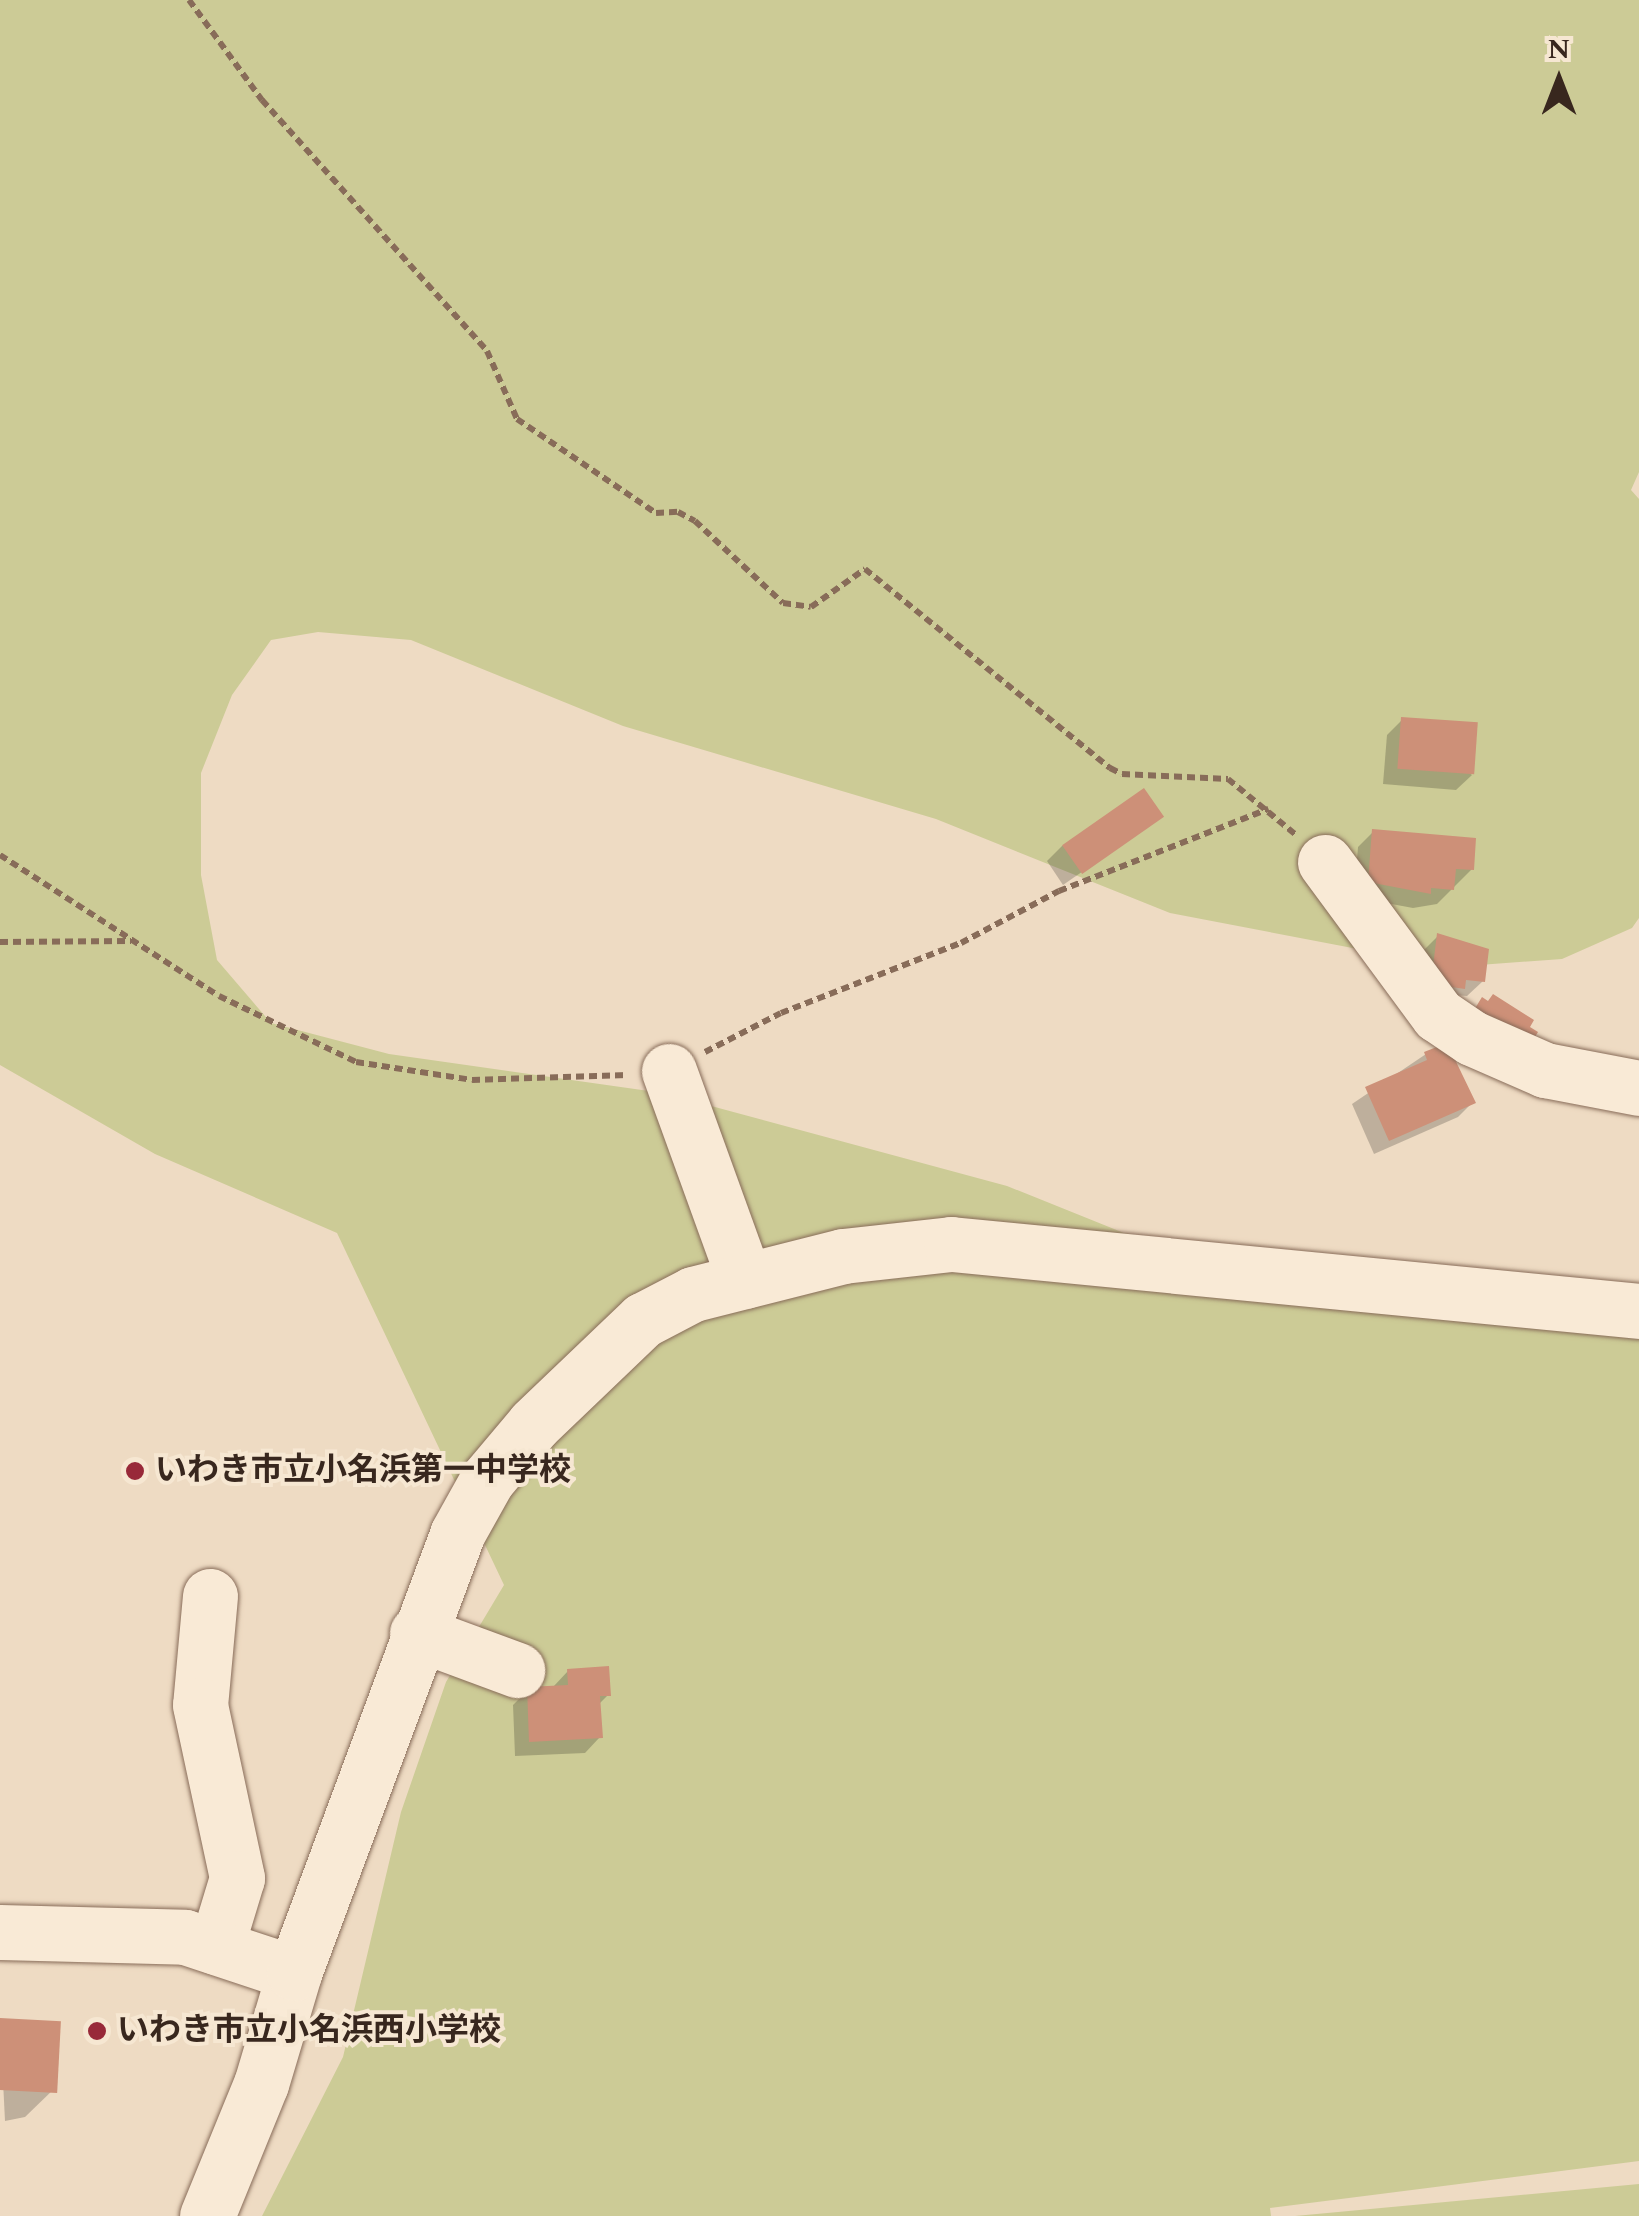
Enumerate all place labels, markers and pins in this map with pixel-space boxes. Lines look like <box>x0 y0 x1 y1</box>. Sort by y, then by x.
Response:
place label: いわき市立小名浜第一中学校 <box>155 1452 571 1490</box>
marker: いわき市立小名浜第一中学校 <box>124 1460 146 1482</box>
place label: いわき市立小名浜西小学校 <box>117 2012 501 2050</box>
marker: いわき市立小名浜西小学校 <box>86 2020 108 2042</box>

